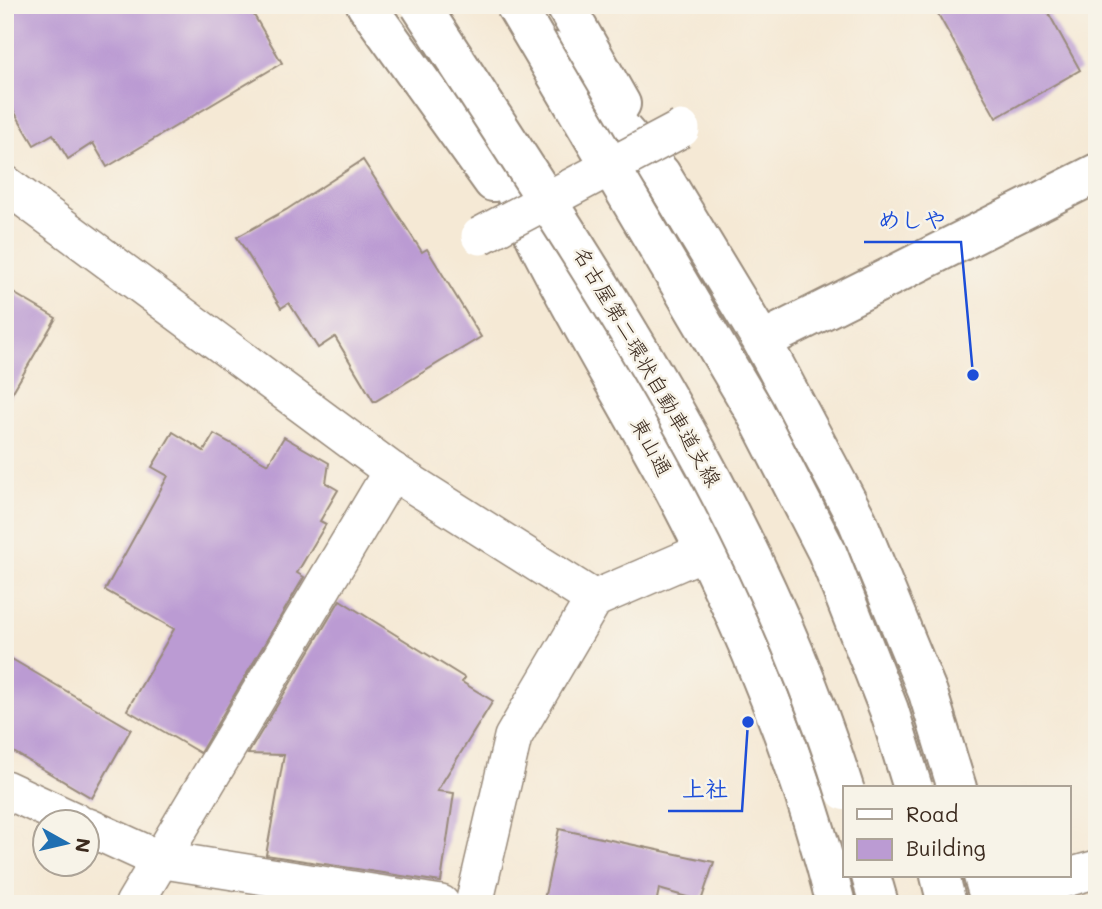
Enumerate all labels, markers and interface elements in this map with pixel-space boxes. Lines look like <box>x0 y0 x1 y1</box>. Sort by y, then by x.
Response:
callout: めしや <box>864 198 961 242</box>
text: めしや <box>878 204 947 234</box>
street label: 名古屋第二環状自動車道支線 <box>568 241 728 491</box>
street label: 東山通 <box>626 412 679 480</box>
callout: 上社 <box>668 767 742 811</box>
text: 上社 <box>682 773 728 803</box>
legend <box>843 786 1070 878</box>
text: Road <box>906 800 958 827</box>
north arrow <box>32 808 102 878</box>
text: Building <box>906 834 986 861</box>
text: N <box>70 837 97 854</box>

